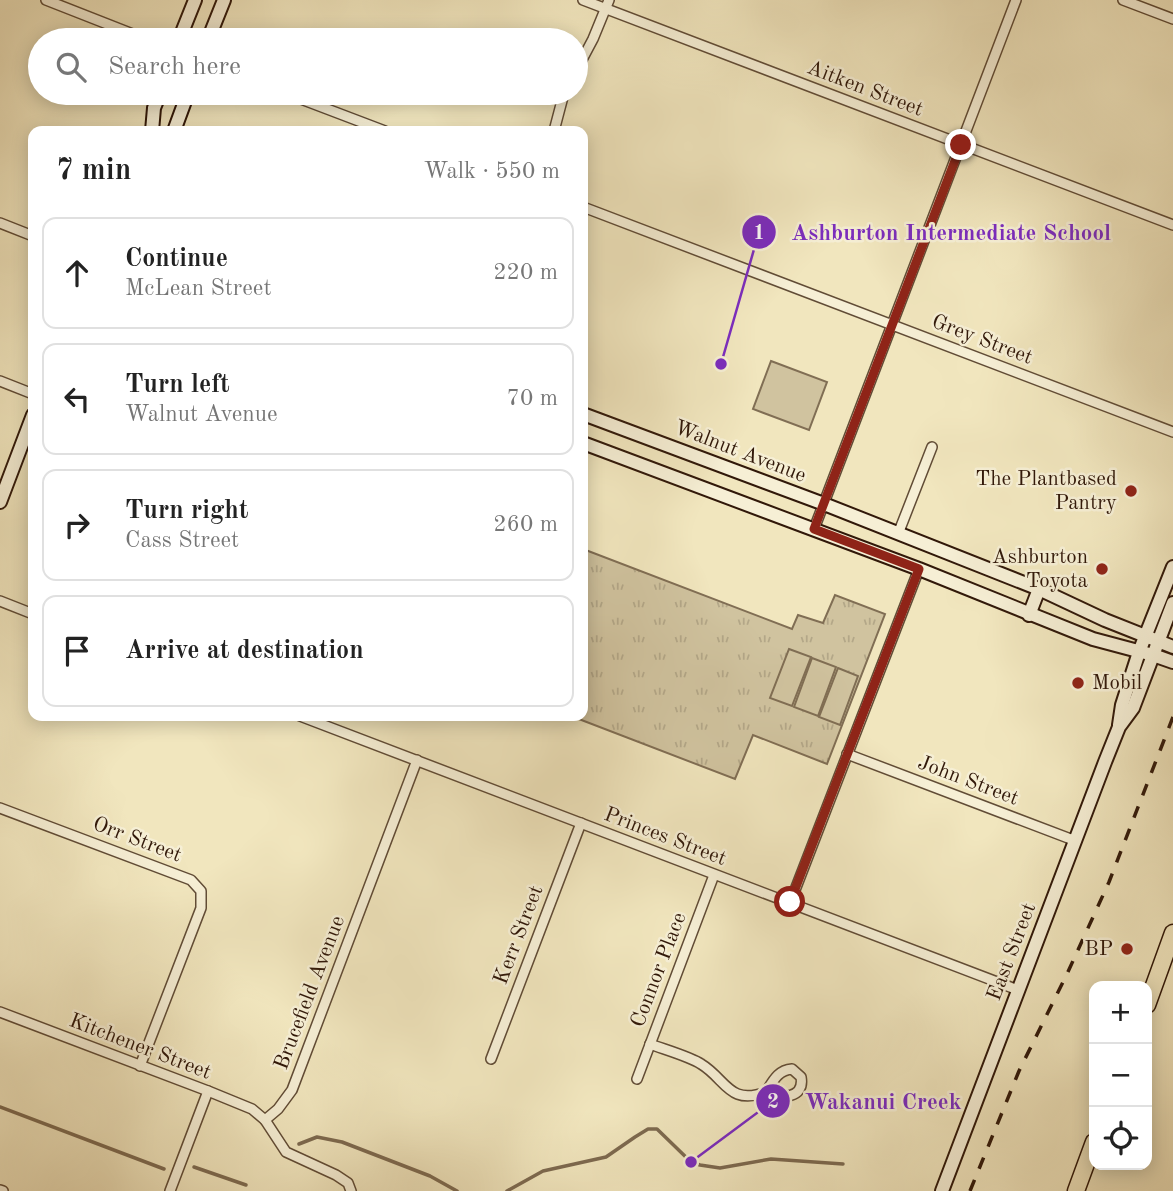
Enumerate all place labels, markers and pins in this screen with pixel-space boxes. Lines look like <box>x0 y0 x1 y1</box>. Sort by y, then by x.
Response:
callout: Ashburton Intermediate School <box>741 210 1125 254</box>
place label: The Plantbased Pantry <box>975 469 1117 514</box>
marker: The Plantbased Pantry <box>1123 483 1139 499</box>
place label: Ashburton Toyota <box>992 547 1088 592</box>
marker: Ashburton Toyota <box>1094 561 1110 577</box>
place label: Mobil <box>1092 673 1142 694</box>
marker: Mobil <box>1070 675 1086 691</box>
place label: BP <box>1084 939 1113 960</box>
marker: BP <box>1119 941 1135 957</box>
callout: Wakanui Creek <box>755 1079 975 1123</box>

